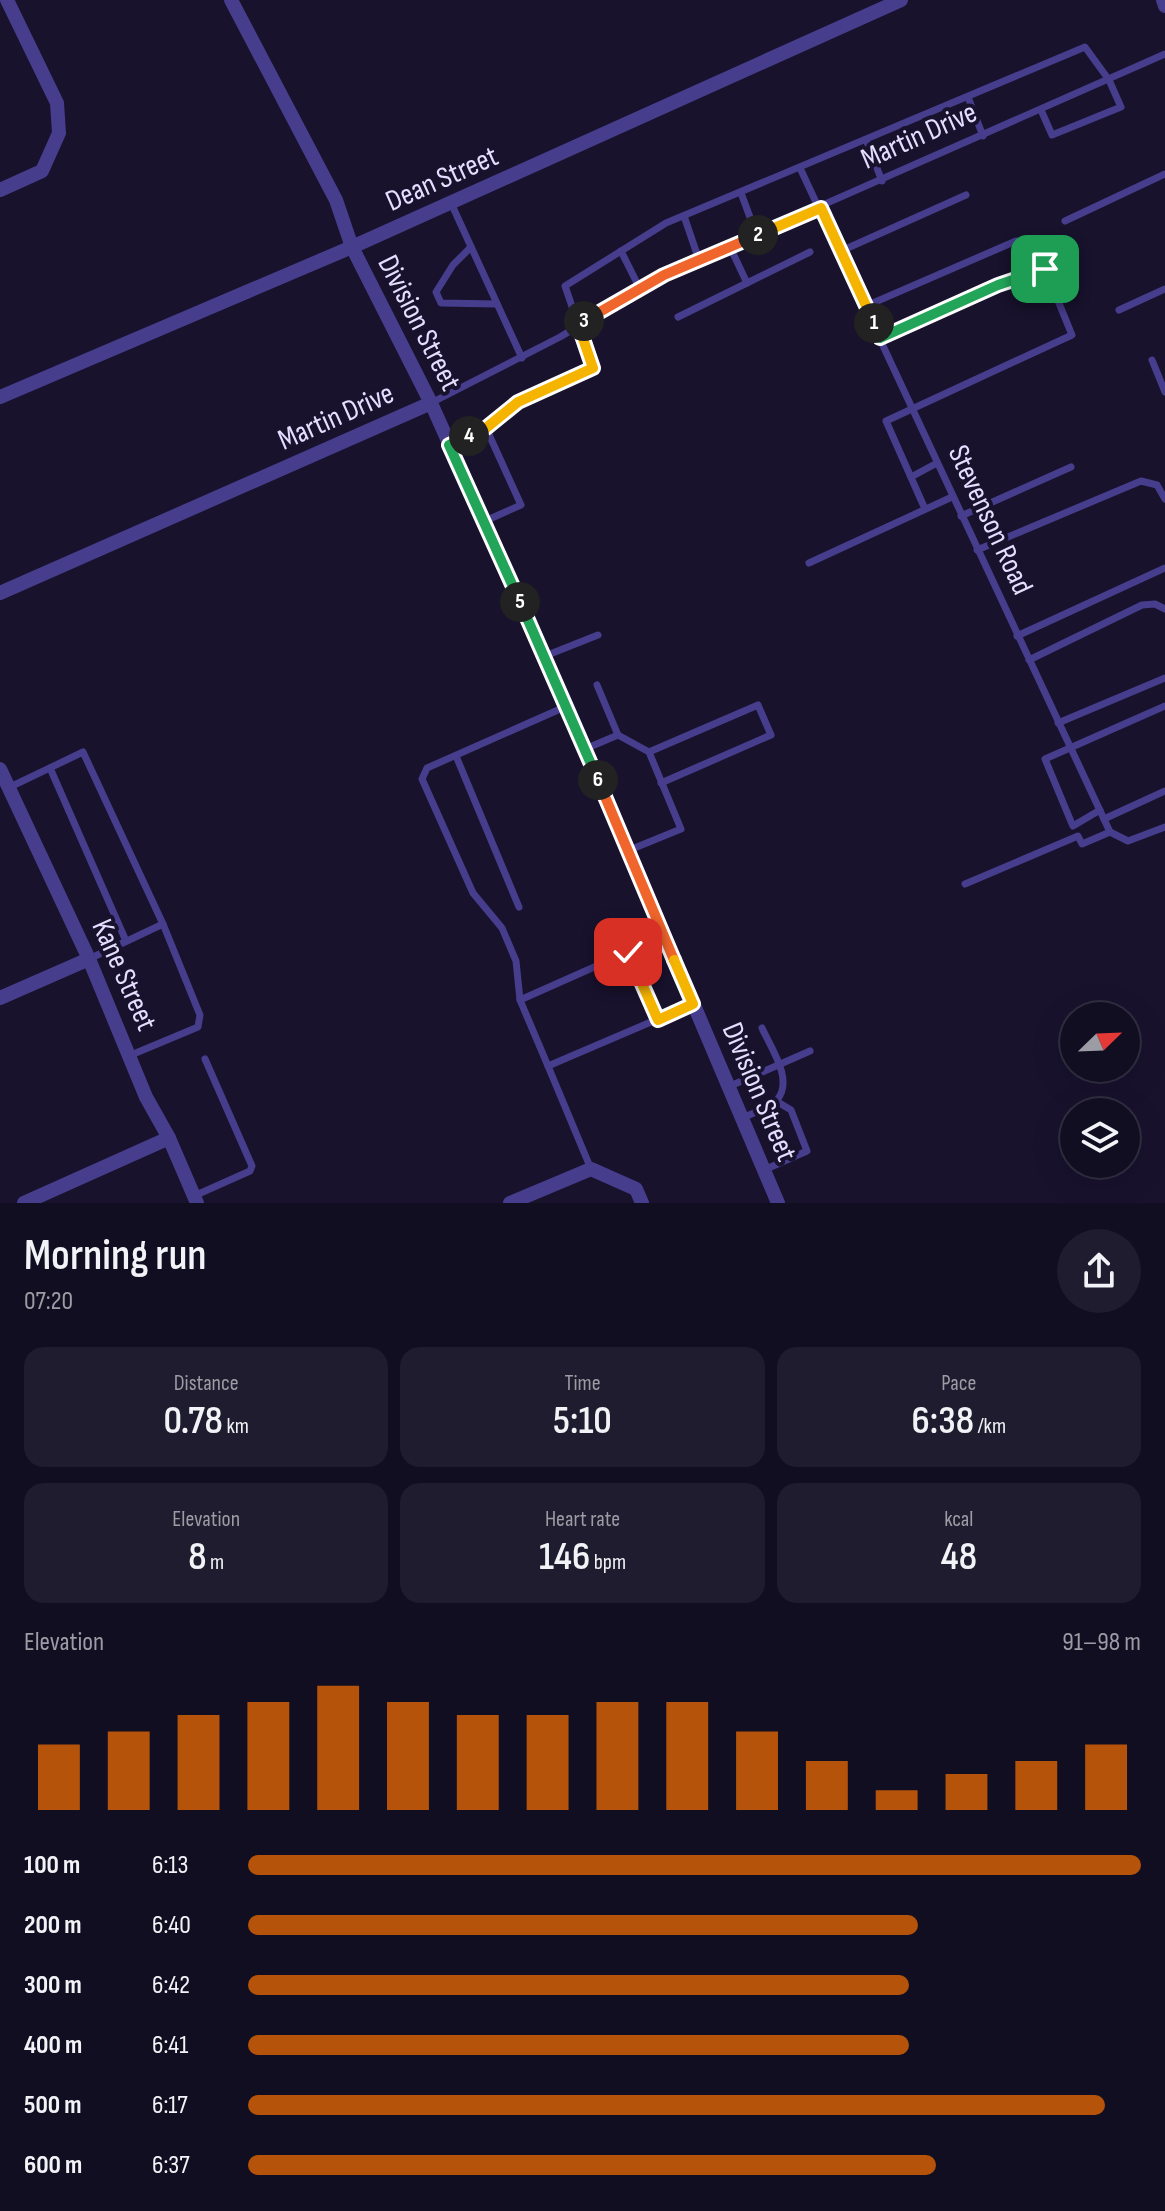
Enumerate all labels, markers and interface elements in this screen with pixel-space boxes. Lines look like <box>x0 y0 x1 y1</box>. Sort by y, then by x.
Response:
street label: Martin Drive <box>855 95 983 177</box>
street label: Dean Street <box>380 138 504 220</box>
pin: 2 <box>738 215 778 255</box>
text: 2 <box>753 221 763 248</box>
pin <box>1011 235 1079 303</box>
icon: arrive <box>1023 247 1067 291</box>
street label: Division Street <box>370 249 468 397</box>
pin: 3 <box>564 301 604 341</box>
pin: 1 <box>854 303 894 343</box>
text: 3 <box>579 307 589 334</box>
text: 1 <box>870 309 878 336</box>
street label: Martin Drive <box>272 376 400 458</box>
pin: 4 <box>449 416 489 456</box>
text: 4 <box>464 422 474 449</box>
street label: Stevenson Road <box>940 440 1040 600</box>
pin: 5 <box>500 582 540 622</box>
text: 5 <box>515 588 525 615</box>
pin: 6 <box>578 760 618 800</box>
text: 6 <box>593 766 603 793</box>
street label: Kane Street <box>84 914 164 1036</box>
pin <box>594 918 662 986</box>
icon: check <box>606 930 650 974</box>
north arrow <box>1060 1002 1140 1082</box>
map controls <box>1060 1002 1140 1178</box>
street label: Division Street <box>714 1017 804 1167</box>
button: layers <box>1060 1098 1140 1178</box>
text: Morning run <box>24 1229 207 1282</box>
button: share <box>1057 1229 1141 1313</box>
text: 07:20 <box>24 1286 73 1317</box>
text: Distance <box>174 1370 239 1397</box>
text: Time <box>564 1370 600 1397</box>
text: Pace <box>941 1370 976 1397</box>
text: 0.78 <box>163 1397 223 1445</box>
text: 5:10 <box>553 1397 612 1445</box>
text: 6:38 <box>912 1397 974 1445</box>
text: km <box>223 1413 249 1440</box>
text: /km <box>974 1413 1006 1440</box>
text: Elevation <box>172 1506 240 1533</box>
text: Heart rate <box>545 1506 620 1533</box>
text: kcal <box>944 1506 973 1533</box>
text: 8 <box>188 1533 207 1581</box>
text: 146 <box>539 1533 590 1581</box>
text: 48 <box>941 1533 977 1581</box>
text: m <box>207 1549 224 1576</box>
text: bpm <box>590 1549 626 1576</box>
text: Elevation <box>24 1627 104 1658</box>
text: 91–98 m <box>1062 1627 1141 1658</box>
text: 100 m <box>24 1850 80 1881</box>
text: 6:13 <box>152 1850 188 1881</box>
text: 200 m <box>24 1910 81 1941</box>
text: 6:40 <box>152 1910 191 1941</box>
text: 300 m <box>24 1970 82 2001</box>
text: 6:42 <box>152 1970 190 2001</box>
text: 400 m <box>24 2030 82 2061</box>
text: 6:41 <box>152 2030 188 2061</box>
text: 500 m <box>24 2090 81 2121</box>
text: 6:17 <box>152 2090 188 2121</box>
text: 600 m <box>24 2150 82 2181</box>
text: 6:37 <box>152 2150 190 2181</box>

